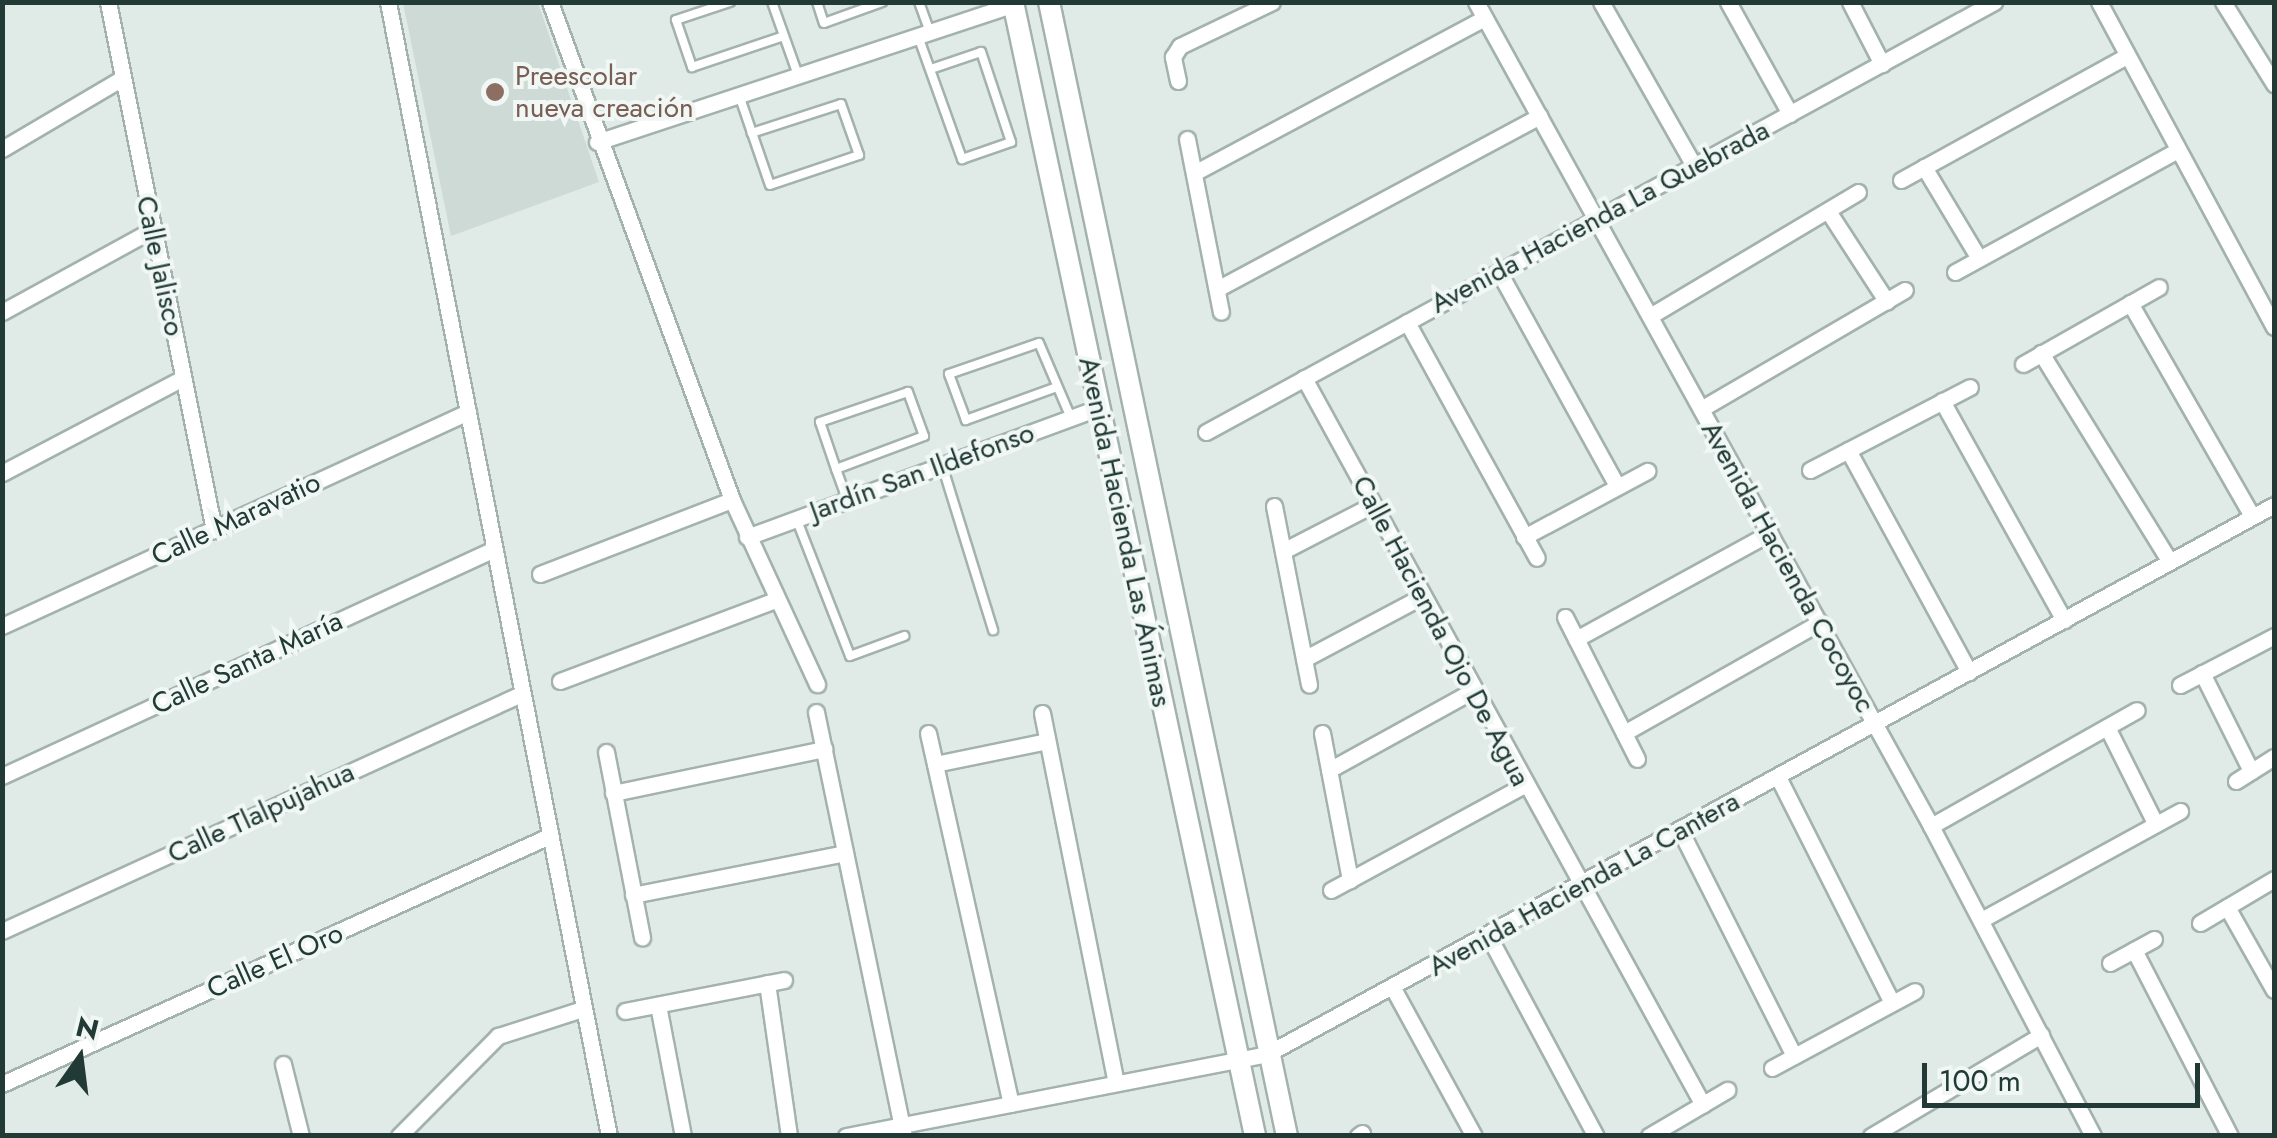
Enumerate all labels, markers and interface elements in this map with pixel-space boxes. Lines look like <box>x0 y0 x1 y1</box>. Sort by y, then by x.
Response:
place label: Preescolar nueva creación <box>515 59 694 125</box>
marker: Preescolar nueva creación <box>484 81 506 103</box>
street label: Avenida Hacienda La Quebrada <box>1425 113 1775 321</box>
street label: Calle Jalisco <box>129 193 191 339</box>
street label: Avenida Hacienda Las Ánimas <box>1071 354 1179 710</box>
street label: Jardín San Ildefonso <box>805 416 1039 528</box>
street label: Avenida Hacienda Cocoyoc <box>1694 416 1882 718</box>
street label: Calle Maravatio <box>146 465 326 573</box>
street label: Calle Hacienda Ojo De Agua <box>1345 470 1537 792</box>
street label: Calle Santa María <box>146 604 348 722</box>
street label: Calle Tlalpujahua <box>162 755 360 871</box>
street label: Avenida Hacienda La Cantera <box>1423 784 1745 984</box>
street label: Calle El Oro <box>202 916 348 1006</box>
text: N <box>72 1006 103 1051</box>
north arrow <box>30 1008 130 1108</box>
scale bar <box>1927 1043 2204 1105</box>
text: 100 m <box>1939 1059 2021 1102</box>

